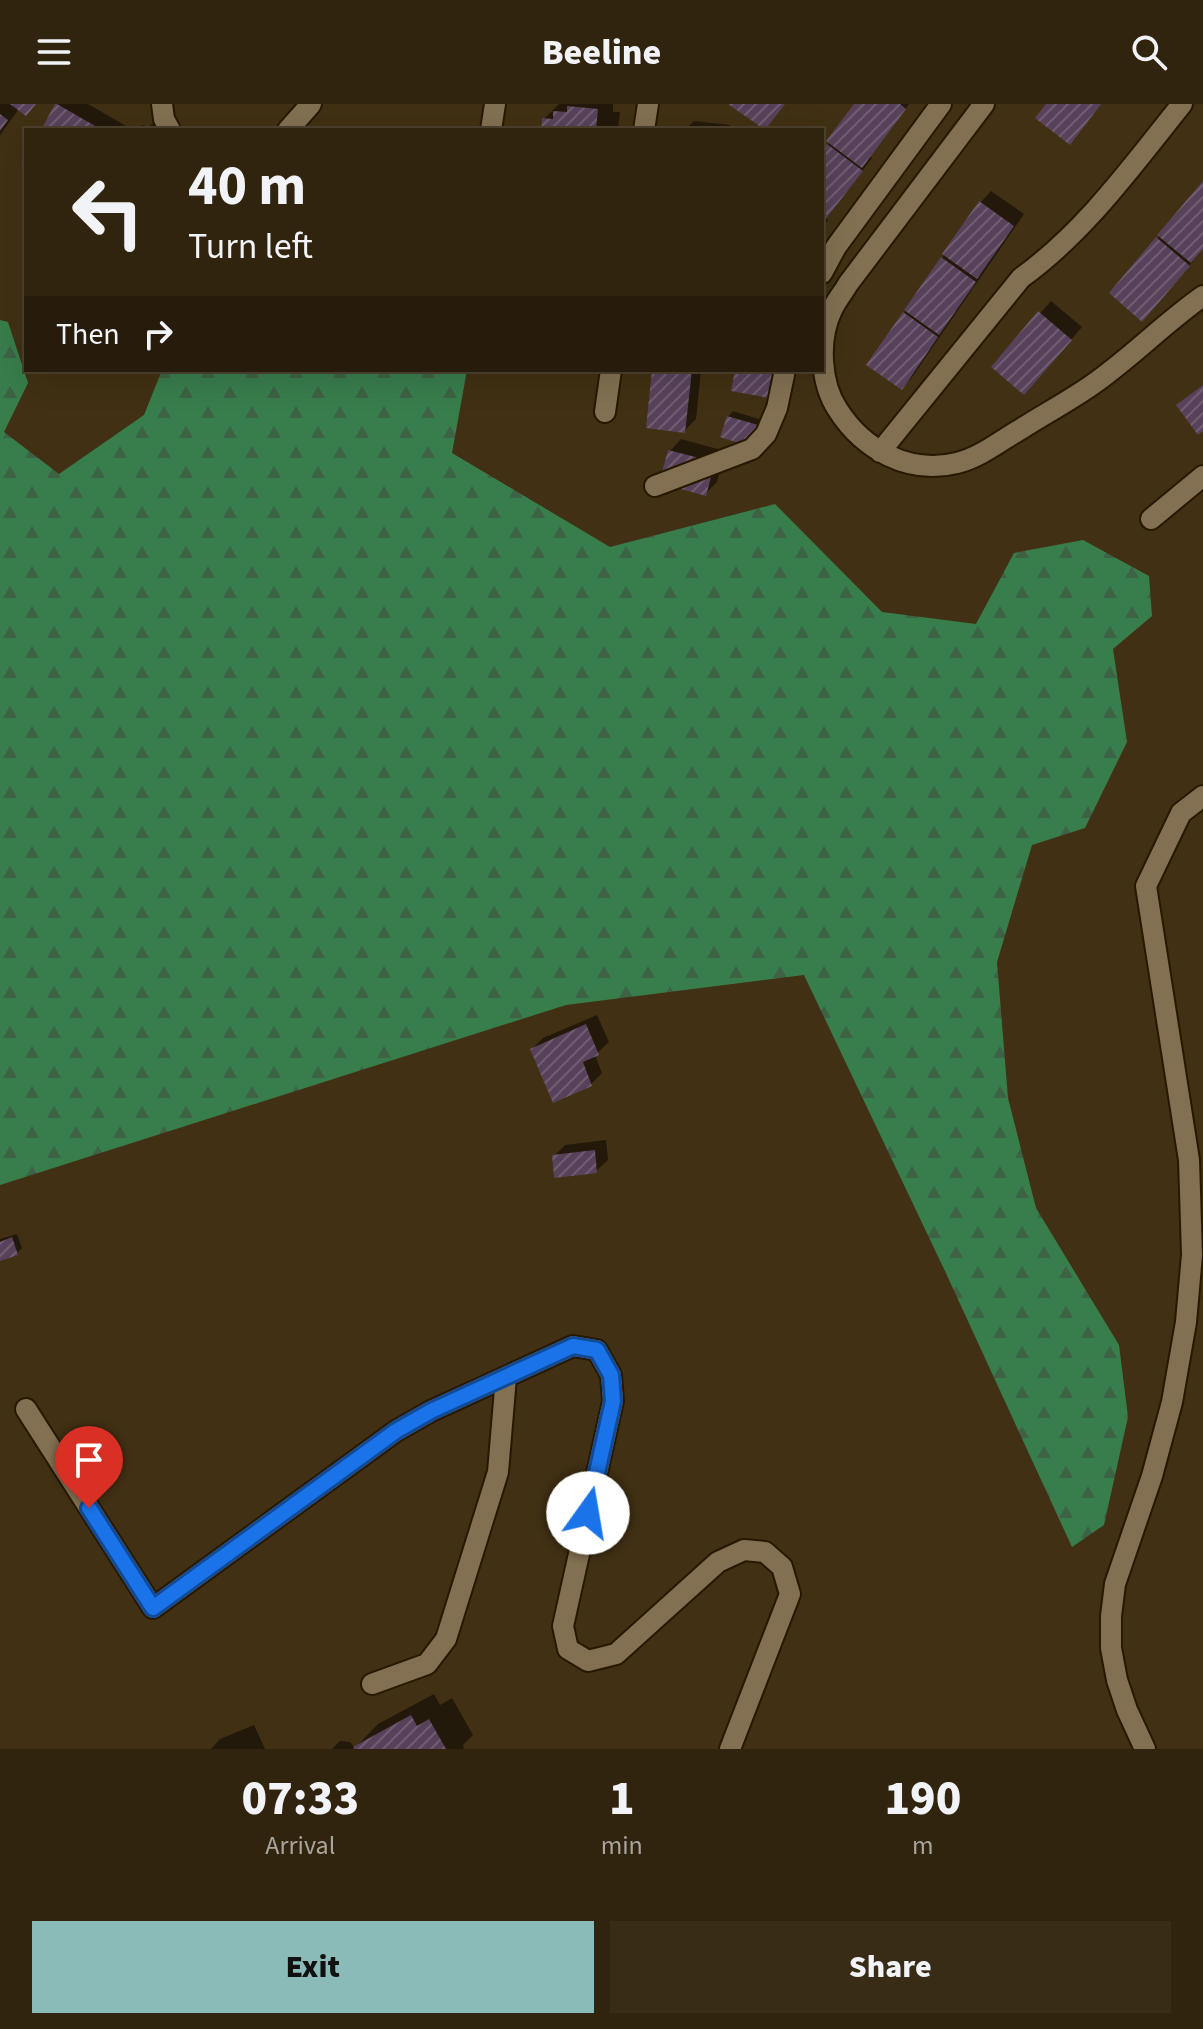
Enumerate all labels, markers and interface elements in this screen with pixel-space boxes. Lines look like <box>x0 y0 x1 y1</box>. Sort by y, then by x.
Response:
text: Beeline <box>542 27 661 78</box>
icon: menu <box>32 30 76 74</box>
icon: search <box>1127 30 1171 74</box>
text: 40 m <box>188 147 306 226</box>
icon: left <box>56 160 160 264</box>
text: Turn left <box>188 221 313 272</box>
icon: right <box>136 312 180 356</box>
text: Then <box>56 313 120 356</box>
pin <box>55 1426 123 1508</box>
icon: arrive <box>67 1438 111 1482</box>
position arrow <box>546 1471 630 1555</box>
text: 07:33 <box>242 1765 359 1833</box>
text: 1 <box>609 1765 635 1833</box>
text: 190 <box>884 1765 961 1833</box>
text: Arrival <box>265 1827 335 1864</box>
text: min <box>601 1827 643 1864</box>
text: m <box>912 1827 934 1864</box>
button: Exit <box>32 1921 594 2013</box>
button: Share <box>610 1921 1171 2013</box>

